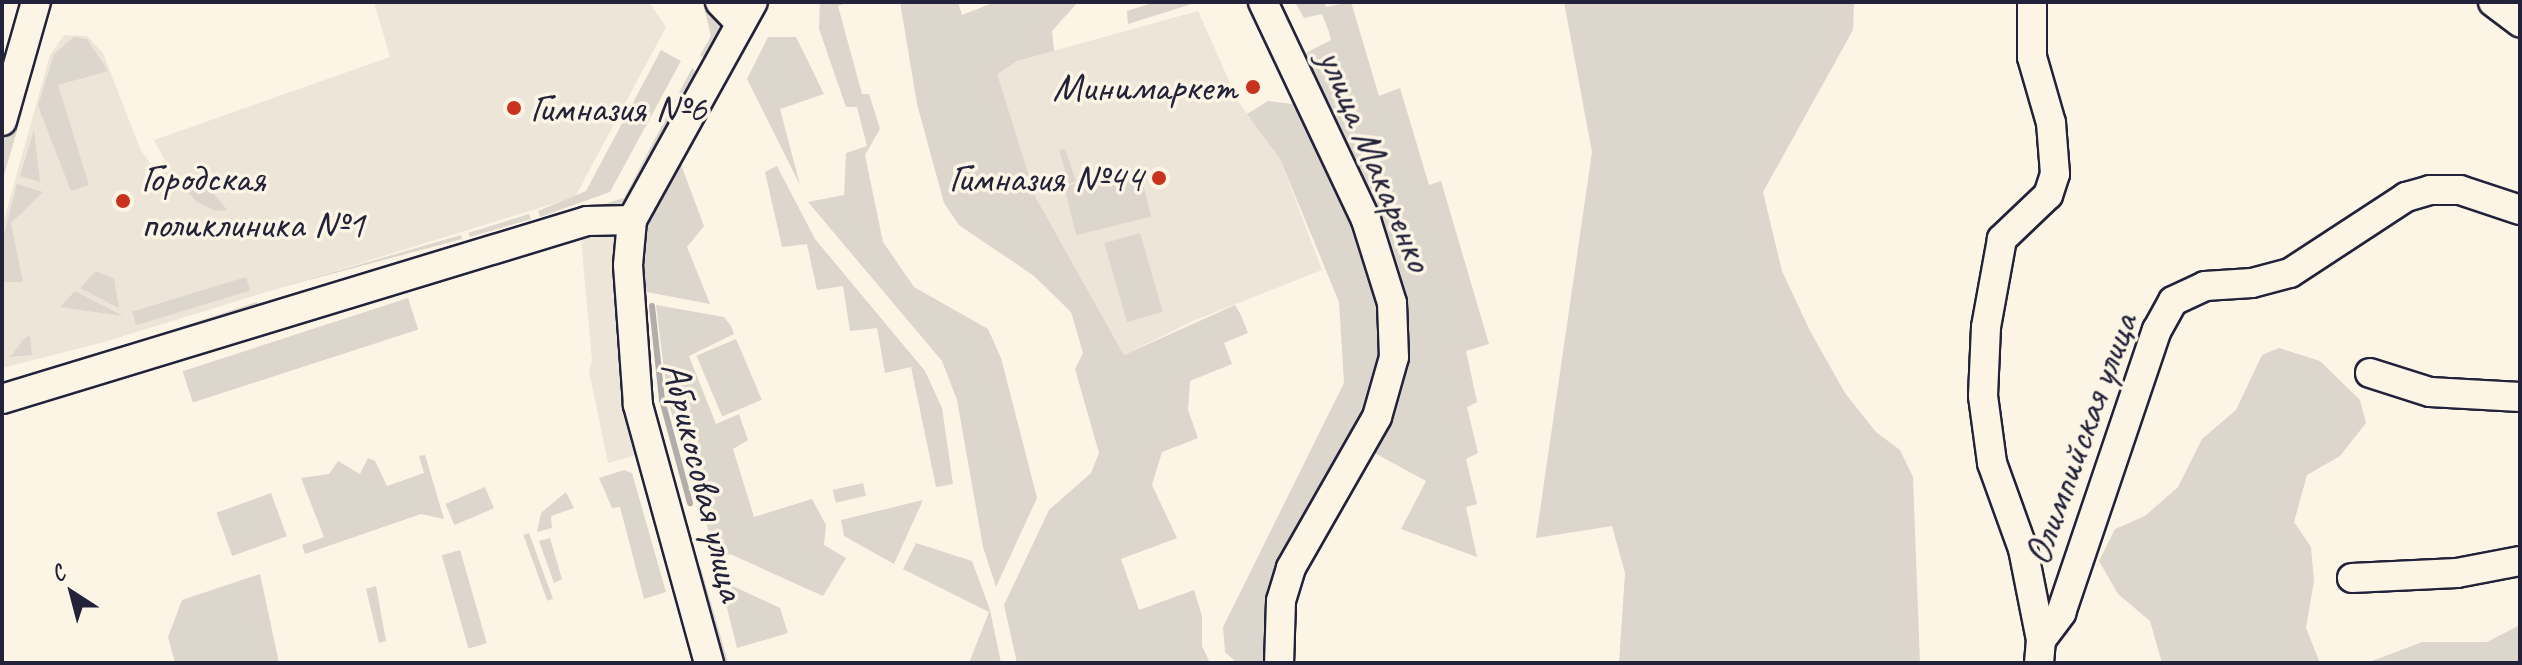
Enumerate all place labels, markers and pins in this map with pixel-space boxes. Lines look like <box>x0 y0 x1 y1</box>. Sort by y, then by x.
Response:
place label: Минимаркет <box>1053 63 1237 111</box>
marker: Минимаркет <box>1244 78 1262 96</box>
place label: Гимназия №6 <box>530 84 706 132</box>
marker: Гимназия №6 <box>505 99 523 117</box>
place label: Городская поликлиника №1 <box>141 154 365 248</box>
place label: Гимназия №44 <box>949 154 1143 202</box>
marker: Гимназия №44 <box>1150 169 1168 187</box>
marker: Городская поликлиника №1 <box>112 190 134 212</box>

